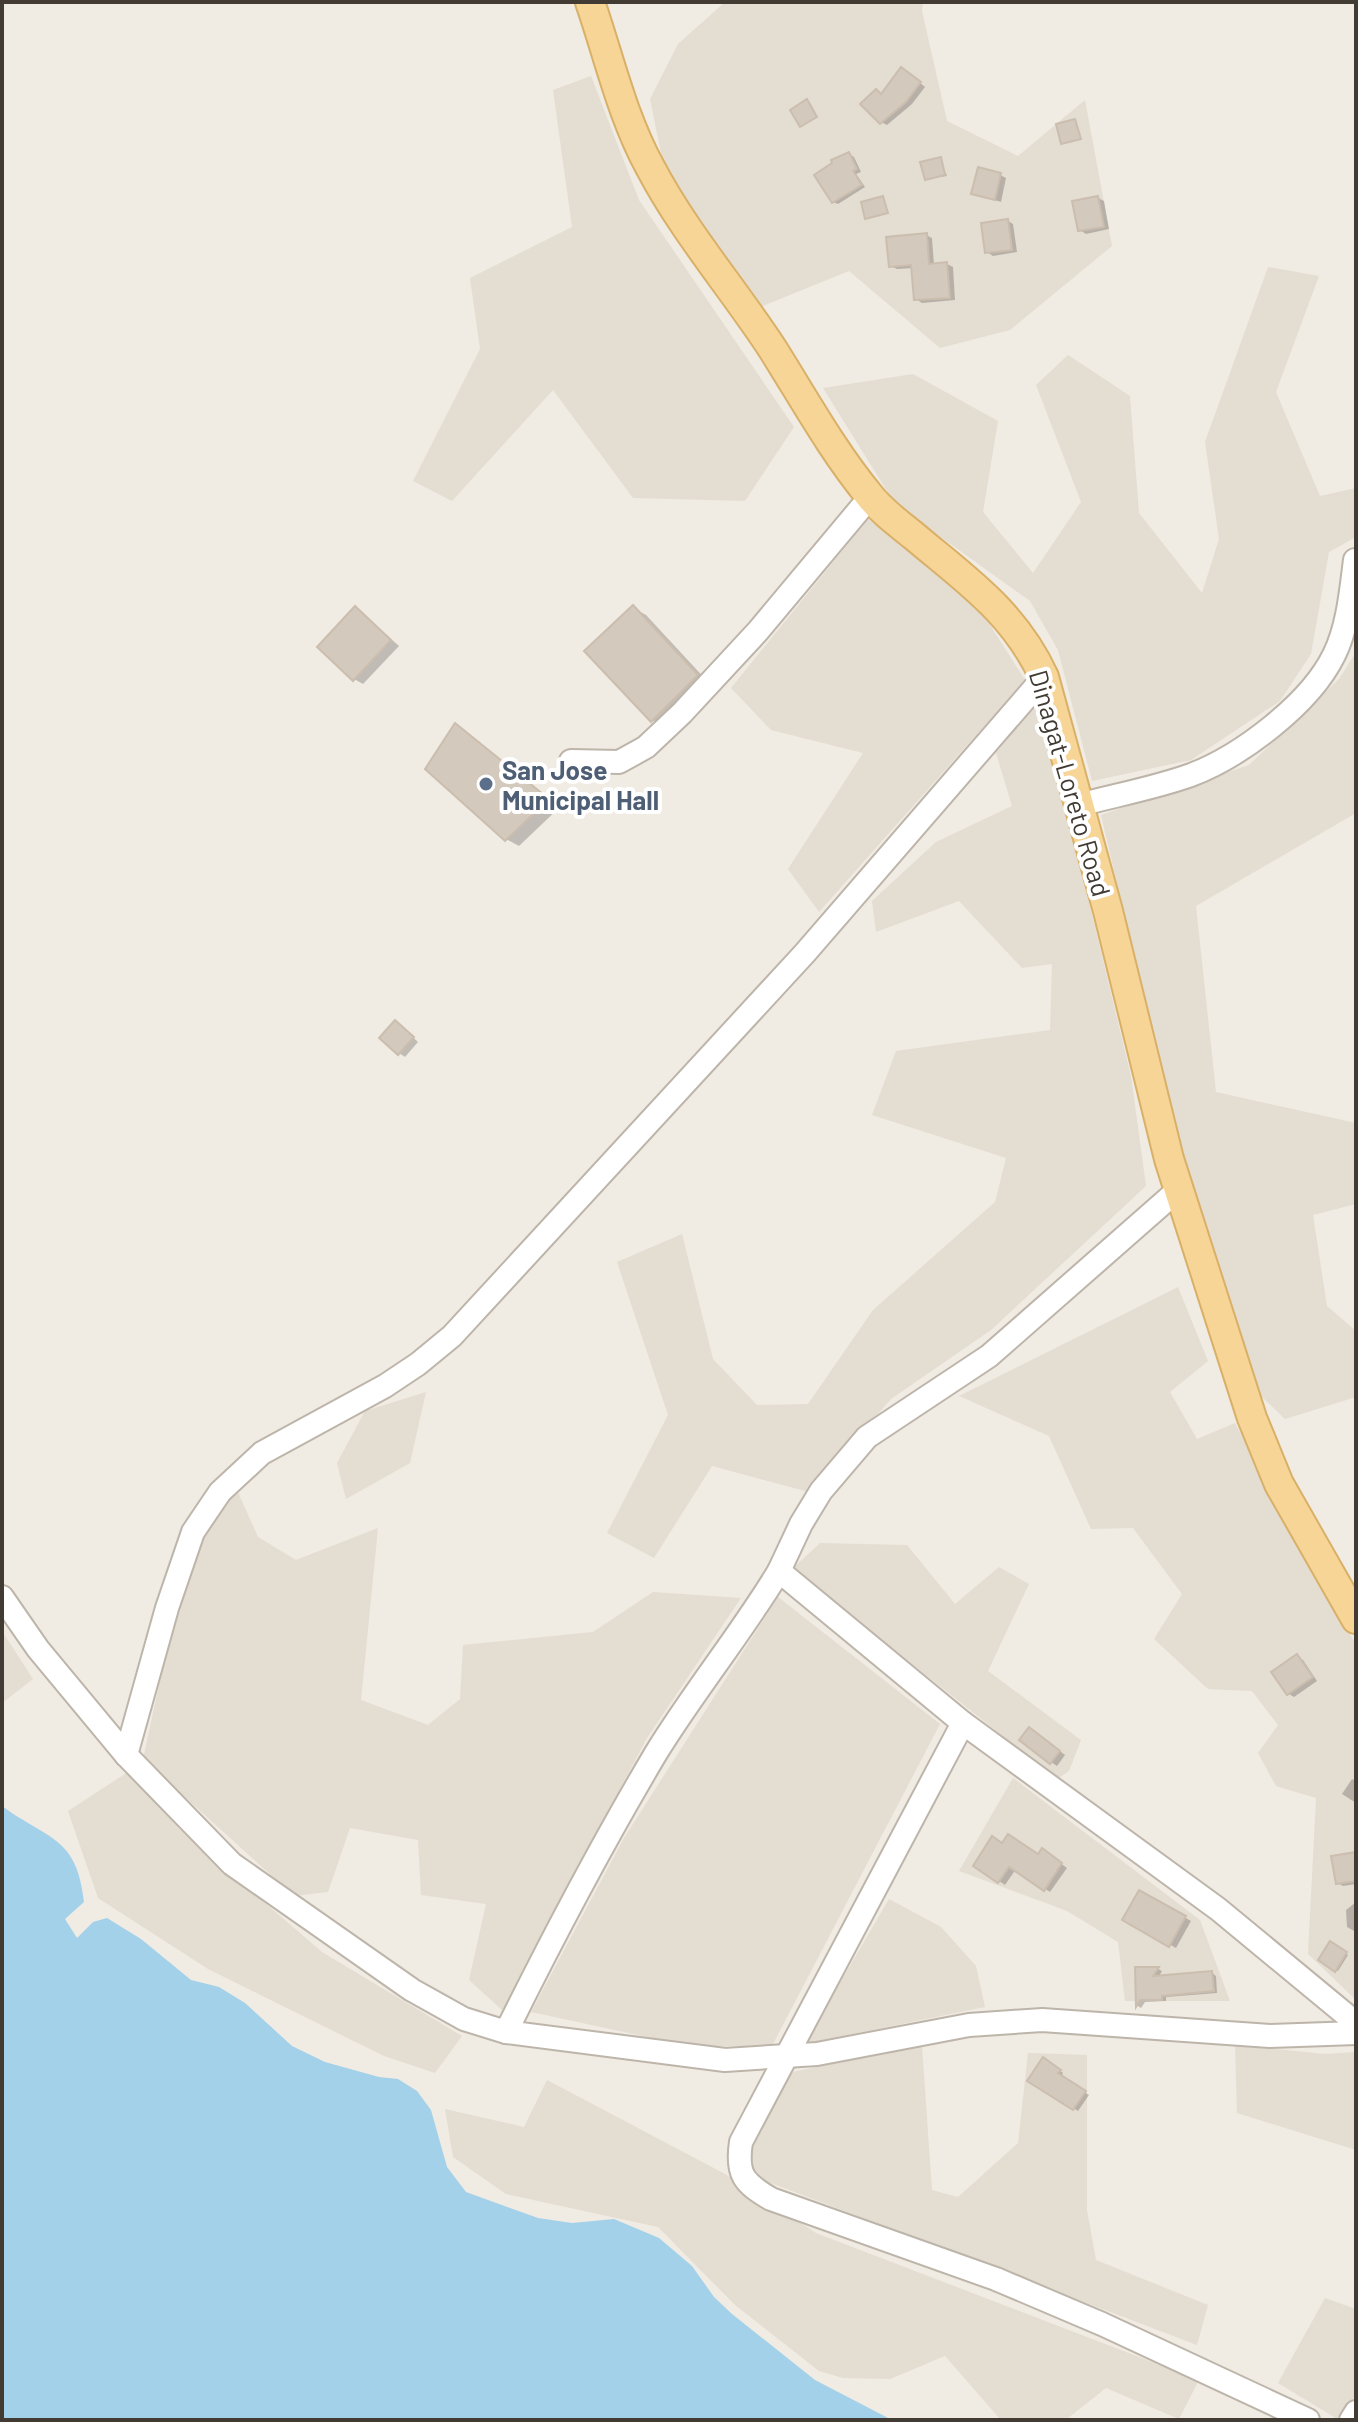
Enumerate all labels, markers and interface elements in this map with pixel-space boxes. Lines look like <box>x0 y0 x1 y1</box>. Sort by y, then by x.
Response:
street label: Dinagat-Loreto Road <box>1024 666 1118 900</box>
place label: San Jose Municipal Hall <box>502 754 659 815</box>
marker: San Jose Municipal Hall <box>477 775 495 793</box>

